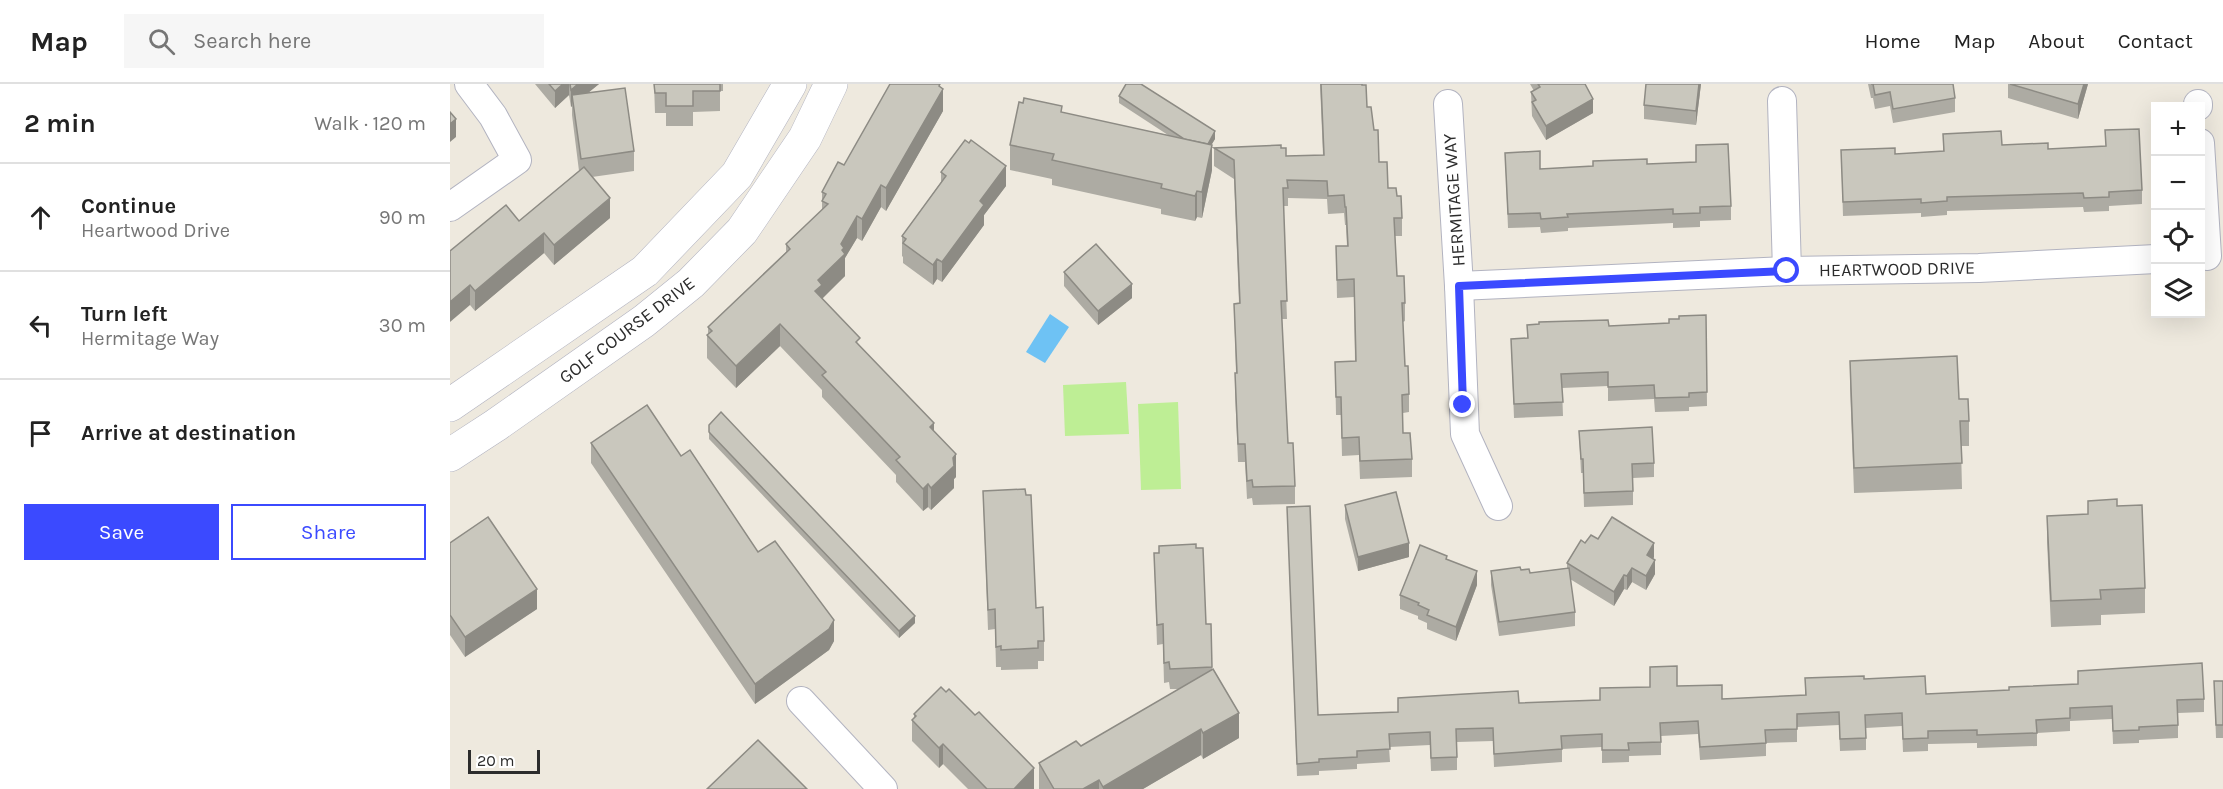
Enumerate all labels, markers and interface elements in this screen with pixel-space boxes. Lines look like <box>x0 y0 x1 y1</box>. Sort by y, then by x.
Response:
search box <box>124 14 544 68</box>
text: Map <box>30 25 88 58</box>
icon: search <box>145 25 178 58</box>
text: Search here <box>193 28 311 54</box>
text: Home <box>1865 29 1921 53</box>
text: Map <box>1954 29 1995 53</box>
text: About <box>2028 29 2085 53</box>
text: Contact <box>2118 29 2193 53</box>
map controls <box>2151 102 2205 318</box>
button: + <box>2151 102 2205 156</box>
text: 2 min <box>24 108 96 139</box>
text: Walk · 120 m <box>314 112 426 135</box>
street label: HERMITAGE WAY <box>1438 133 1470 267</box>
button: − <box>2151 156 2205 210</box>
text: Continue <box>81 193 176 219</box>
icon: ahead <box>24 201 57 234</box>
text: 90 m <box>379 206 426 229</box>
button: locate <box>2151 210 2205 264</box>
text: Heartwood Drive <box>81 219 230 242</box>
route start <box>1773 257 1799 283</box>
street label: HEARTWOOD DRIVE <box>1819 257 1975 281</box>
button: layers <box>2151 264 2205 318</box>
street label: GOLF COURSE DRIVE <box>555 272 699 388</box>
text: Turn left <box>81 301 168 327</box>
icon: left <box>24 309 57 342</box>
text: 30 m <box>379 314 426 337</box>
text: Hermitage Way <box>81 327 219 350</box>
route end <box>1449 391 1475 417</box>
icon: arrive <box>24 417 57 450</box>
text: Arrive at destination <box>81 420 296 446</box>
button: Save <box>24 504 219 560</box>
button: Share <box>231 504 426 560</box>
scale bar <box>468 747 540 774</box>
text: 20 m <box>477 751 515 770</box>

